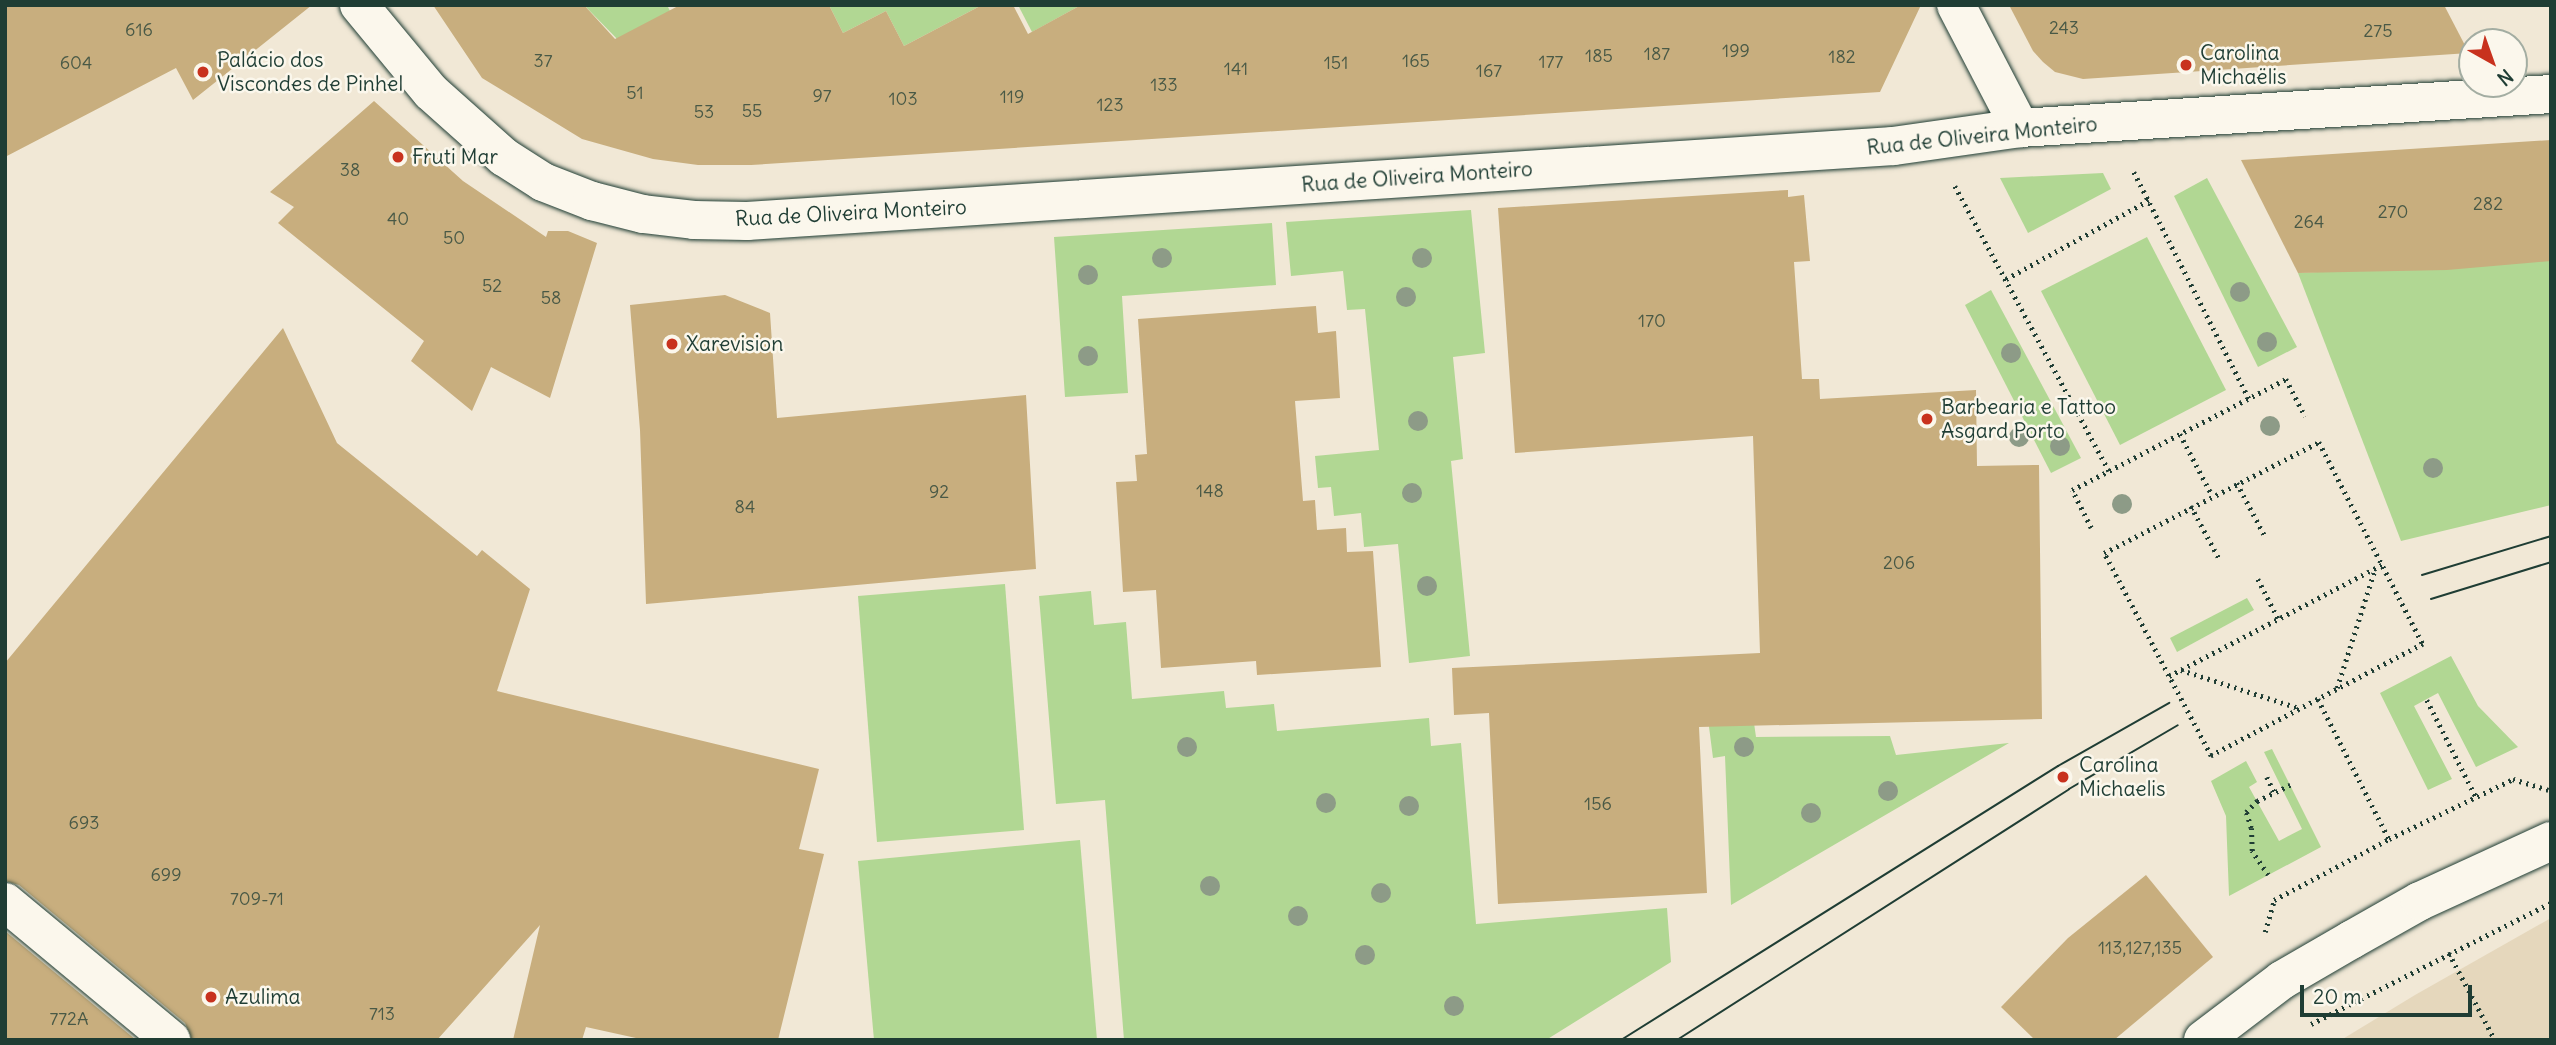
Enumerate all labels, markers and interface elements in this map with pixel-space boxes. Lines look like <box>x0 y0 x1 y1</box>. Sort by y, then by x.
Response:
house number: 243 <box>2049 17 2079 39</box>
house number: 616 <box>125 19 153 41</box>
house number: 275 <box>2363 20 2393 42</box>
north arrow <box>2458 28 2528 98</box>
house number: 199 <box>1722 40 1750 62</box>
place label: Carolina Michaëlis <box>2200 40 2287 90</box>
house number: 187 <box>1644 43 1670 65</box>
house number: 185 <box>1585 45 1613 67</box>
house number: 182 <box>1828 46 1856 68</box>
place label: Palácio dos Viscondes de Pinhel <box>217 47 403 97</box>
house number: 37 <box>533 50 553 72</box>
house number: 165 <box>1402 50 1430 72</box>
house number: 177 <box>1539 51 1563 73</box>
house number: 604 <box>60 52 92 74</box>
house number: 151 <box>1324 52 1348 74</box>
marker: Carolina Michaëlis <box>2178 57 2194 73</box>
house number: 141 <box>1224 58 1248 80</box>
house number: 167 <box>1476 60 1502 82</box>
marker: Palácio dos Viscondes de Pinhel <box>195 64 211 80</box>
text: N <box>2492 64 2518 91</box>
house number: 133 <box>1150 74 1178 96</box>
house number: 51 <box>626 82 644 104</box>
house number: 97 <box>812 85 832 107</box>
house number: 119 <box>1000 86 1024 108</box>
house number: 103 <box>888 88 918 110</box>
house number: 123 <box>1096 94 1124 116</box>
house number: 55 <box>742 100 762 122</box>
house number: 53 <box>694 101 714 123</box>
street label: Rua de Oliveira Monteiro <box>1865 111 2099 161</box>
place label: Fruti Mar <box>412 144 498 170</box>
marker: Fruti Mar <box>390 149 406 165</box>
street label: Rua de Oliveira Monteiro <box>1300 156 1534 198</box>
house number: 38 <box>340 159 360 181</box>
house number: 282 <box>2473 193 2503 215</box>
street label: Rua de Oliveira Monteiro <box>735 194 967 232</box>
house number: 270 <box>2378 201 2408 223</box>
house number: 40 <box>387 208 409 230</box>
house number: 264 <box>2294 211 2324 233</box>
house number: 50 <box>443 227 465 249</box>
house number: 52 <box>482 275 502 297</box>
house number: 58 <box>541 287 561 309</box>
house number: 170 <box>1638 310 1666 332</box>
place label: Xarevision <box>686 331 783 357</box>
marker: Xarevision <box>664 336 680 352</box>
place label: Barbearia e Tattoo Asgard Porto <box>1941 394 2116 444</box>
marker: Barbearia e Tattoo Asgard Porto <box>1919 411 1935 427</box>
house number: 148 <box>1196 480 1224 502</box>
house number: 92 <box>929 481 949 503</box>
house number: 84 <box>735 496 755 518</box>
house number: 206 <box>1883 552 1915 574</box>
place label: Carolina Michaelis <box>2079 752 2166 802</box>
marker: Carolina Michaelis <box>2053 767 2073 787</box>
house number: 156 <box>1584 793 1612 815</box>
house number: 693 <box>69 812 99 834</box>
house number: 699 <box>150 864 182 886</box>
house number: 709-71 <box>230 888 284 910</box>
house number: 113,127,135 <box>2098 937 2182 959</box>
scale bar <box>2304 972 2476 1016</box>
text: 20 m <box>2313 983 2362 1010</box>
place label: Azulima <box>225 984 301 1010</box>
marker: Azulima <box>203 989 219 1005</box>
house number: 713 <box>369 1003 395 1025</box>
house number: 772A <box>49 1008 89 1030</box>

